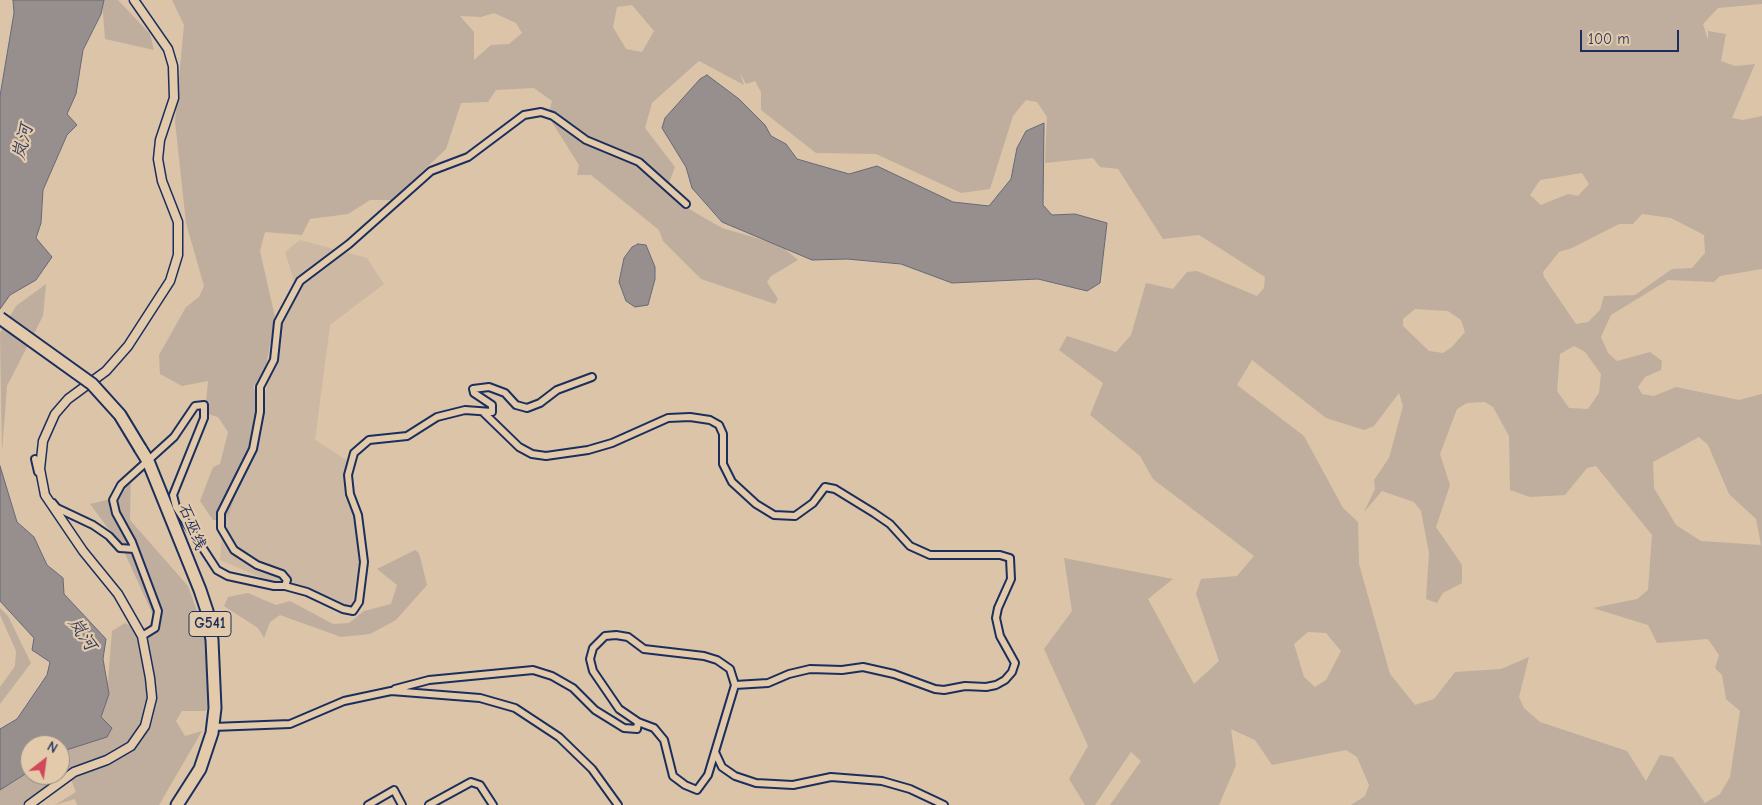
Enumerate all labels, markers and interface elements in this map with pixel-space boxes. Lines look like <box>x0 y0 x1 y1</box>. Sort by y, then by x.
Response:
scale bar <box>1582 20 1681 52</box>
text: 100 m <box>1588 30 1630 48</box>
water label: 岚河 <box>8 122 38 162</box>
street label: 石巫线 <box>174 501 210 553</box>
road number: G541 <box>189 612 231 636</box>
water label: 岚河 <box>63 613 101 655</box>
north arrow <box>20 735 70 785</box>
text: N <box>44 738 60 757</box>

